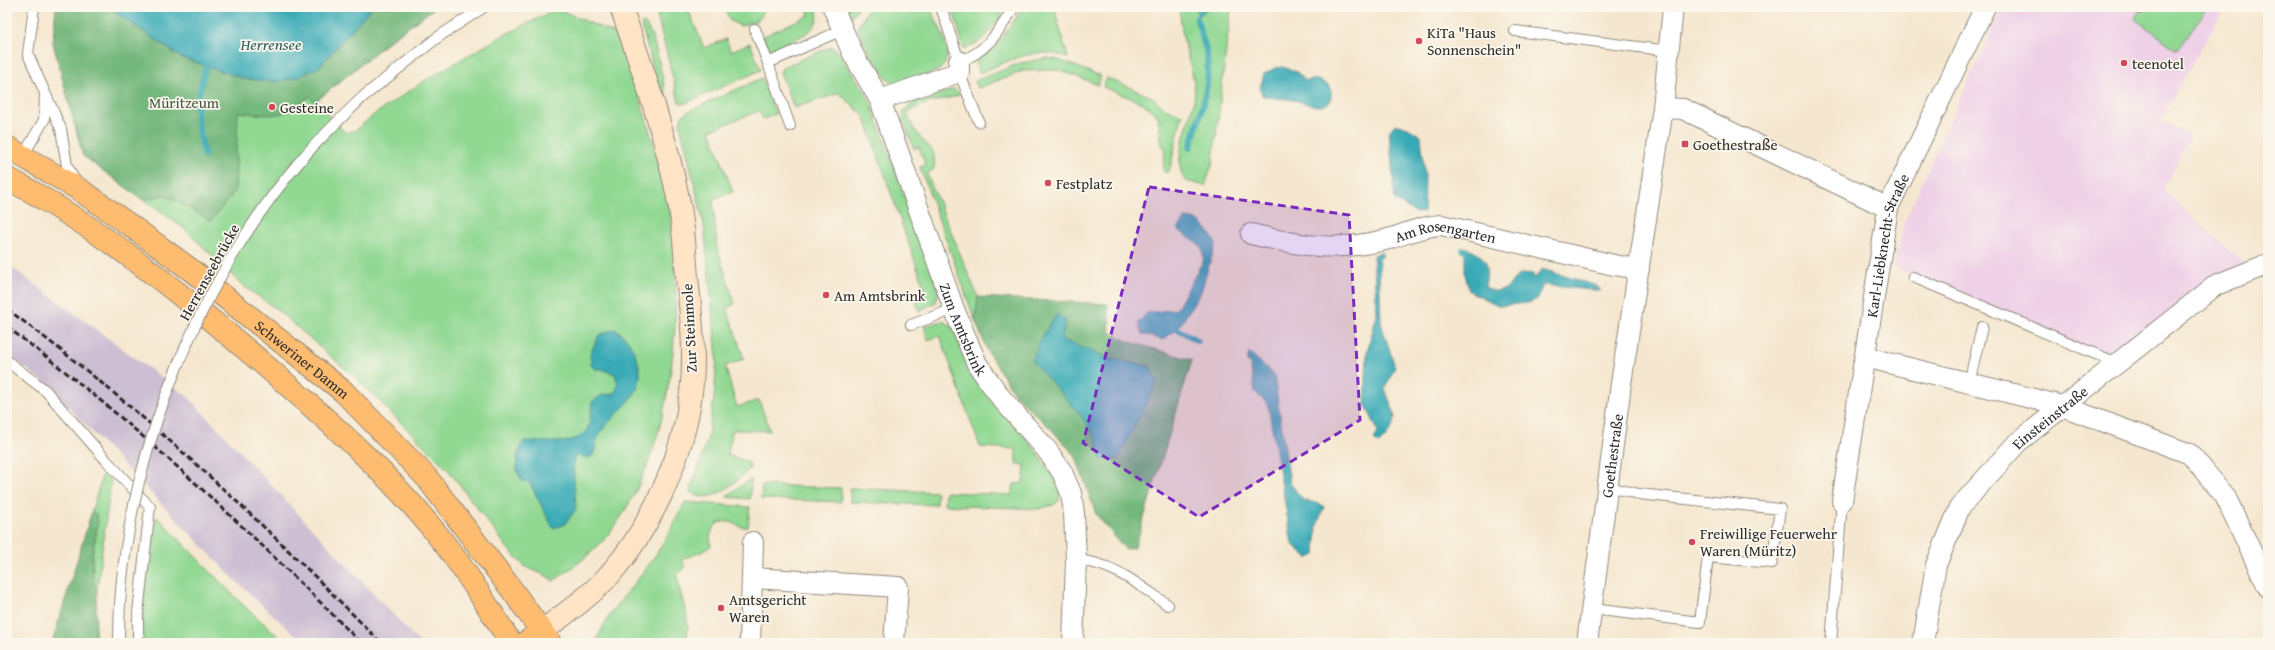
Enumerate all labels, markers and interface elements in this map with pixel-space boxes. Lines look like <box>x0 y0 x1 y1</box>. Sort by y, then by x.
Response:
place label: KiTa "Haus Sonnenschein" <box>1427 22 1521 60</box>
water label: Herrensee <box>240 32 302 56</box>
marker: KiTa "Haus Sonnenschein" <box>1414 36 1424 46</box>
place label: teenotel <box>2132 53 2184 74</box>
marker: teenotel <box>2119 58 2129 68</box>
park label: Müritzeum <box>149 92 220 113</box>
place label: Gesteine <box>280 97 334 118</box>
marker: Gesteine <box>267 102 277 112</box>
place label: Goethestraße <box>1693 134 1778 155</box>
marker: Goethestraße <box>1680 139 1690 149</box>
street label: Karl-Liebknecht-Straße <box>1860 170 1914 319</box>
place label: Festplatz <box>1056 173 1113 194</box>
marker: Festplatz <box>1043 178 1053 188</box>
street label: Am Rosengarten <box>1392 215 1499 248</box>
street label: Herrenseebrücke <box>174 220 244 324</box>
street label: Zum Amtsbrink <box>935 280 992 380</box>
street label: Zur Steinmole <box>676 283 702 373</box>
place label: Am Amtsbrink <box>834 285 926 306</box>
marker: Am Amtsbrink <box>821 290 831 300</box>
street label: Schweriner Damm <box>251 315 355 404</box>
street label: Einsteinstraße <box>2006 381 2092 453</box>
street label: Goethestraße <box>1596 412 1628 499</box>
place label: Freiwillige Feuerwehr Waren (Müritz) <box>1700 523 1837 561</box>
marker: Freiwillige Feuerwehr Waren (Müritz) <box>1687 537 1697 547</box>
place label: Amtsgericht Waren <box>729 589 807 627</box>
marker: Amtsgericht Waren <box>716 603 726 613</box>

